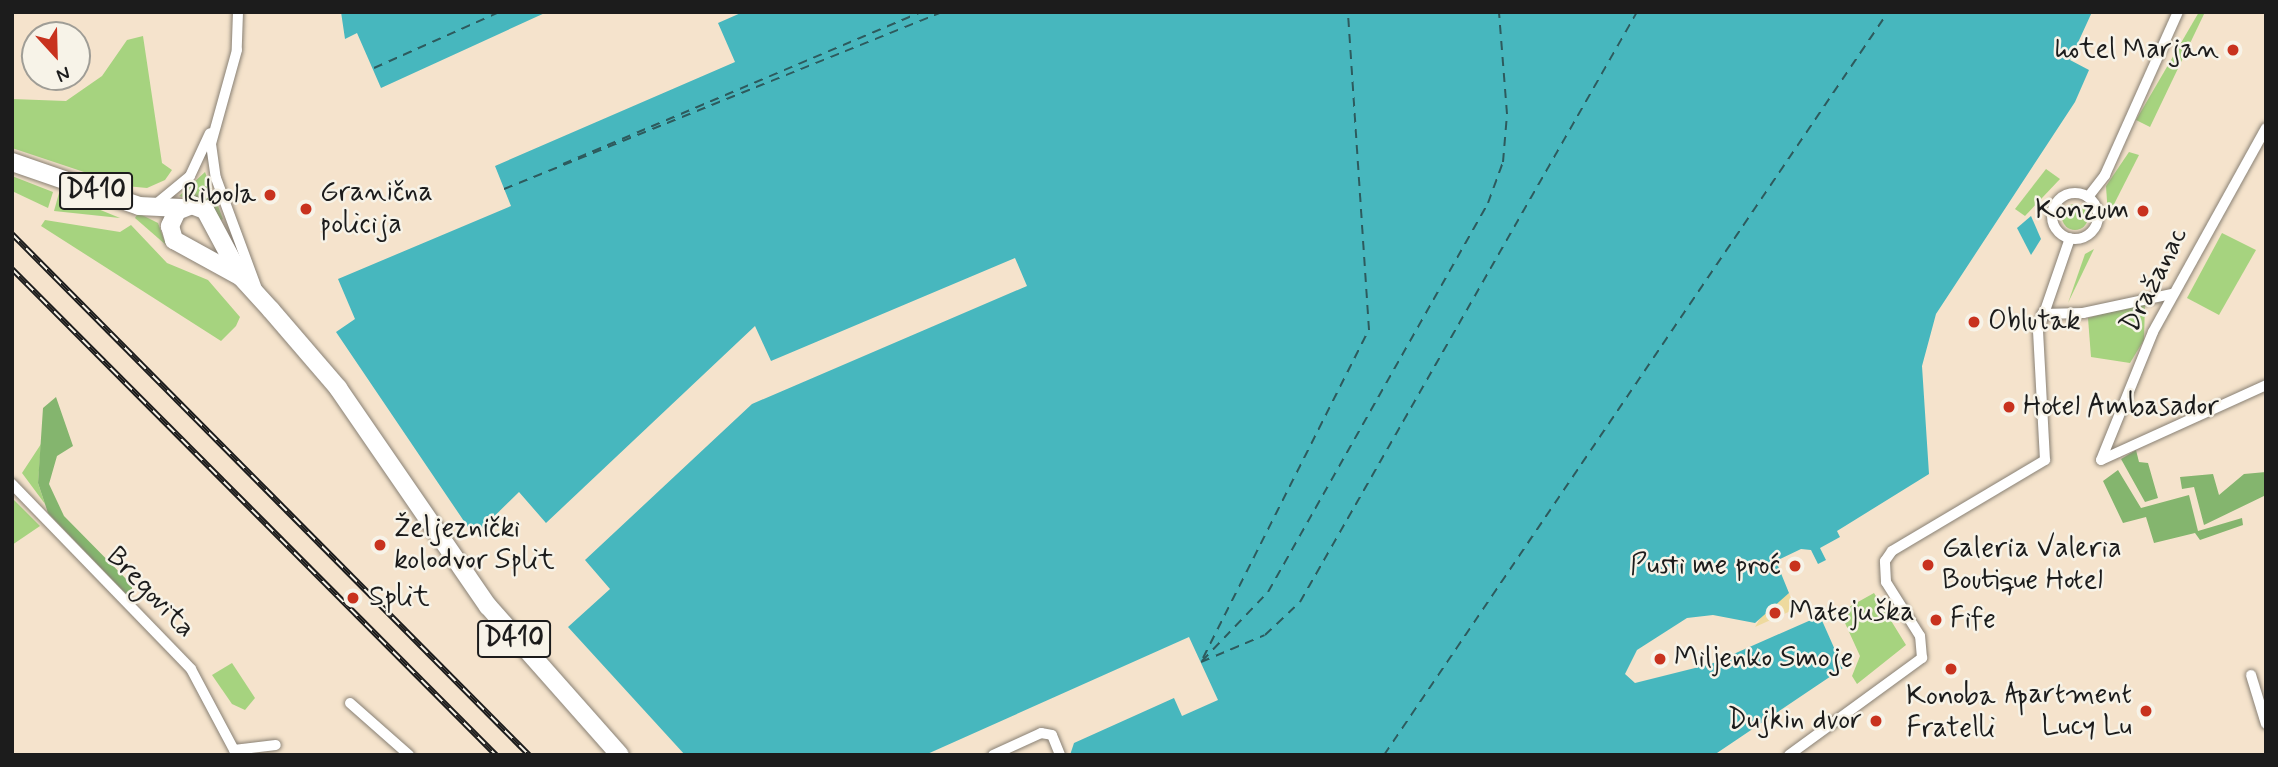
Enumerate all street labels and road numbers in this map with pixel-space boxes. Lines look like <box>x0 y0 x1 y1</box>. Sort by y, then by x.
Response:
road number: D410 <box>57 168 134 214</box>
street label: Dražanac <box>2114 222 2196 338</box>
street label: Bregovita <box>98 540 202 646</box>
road number: D410 <box>476 617 552 662</box>

